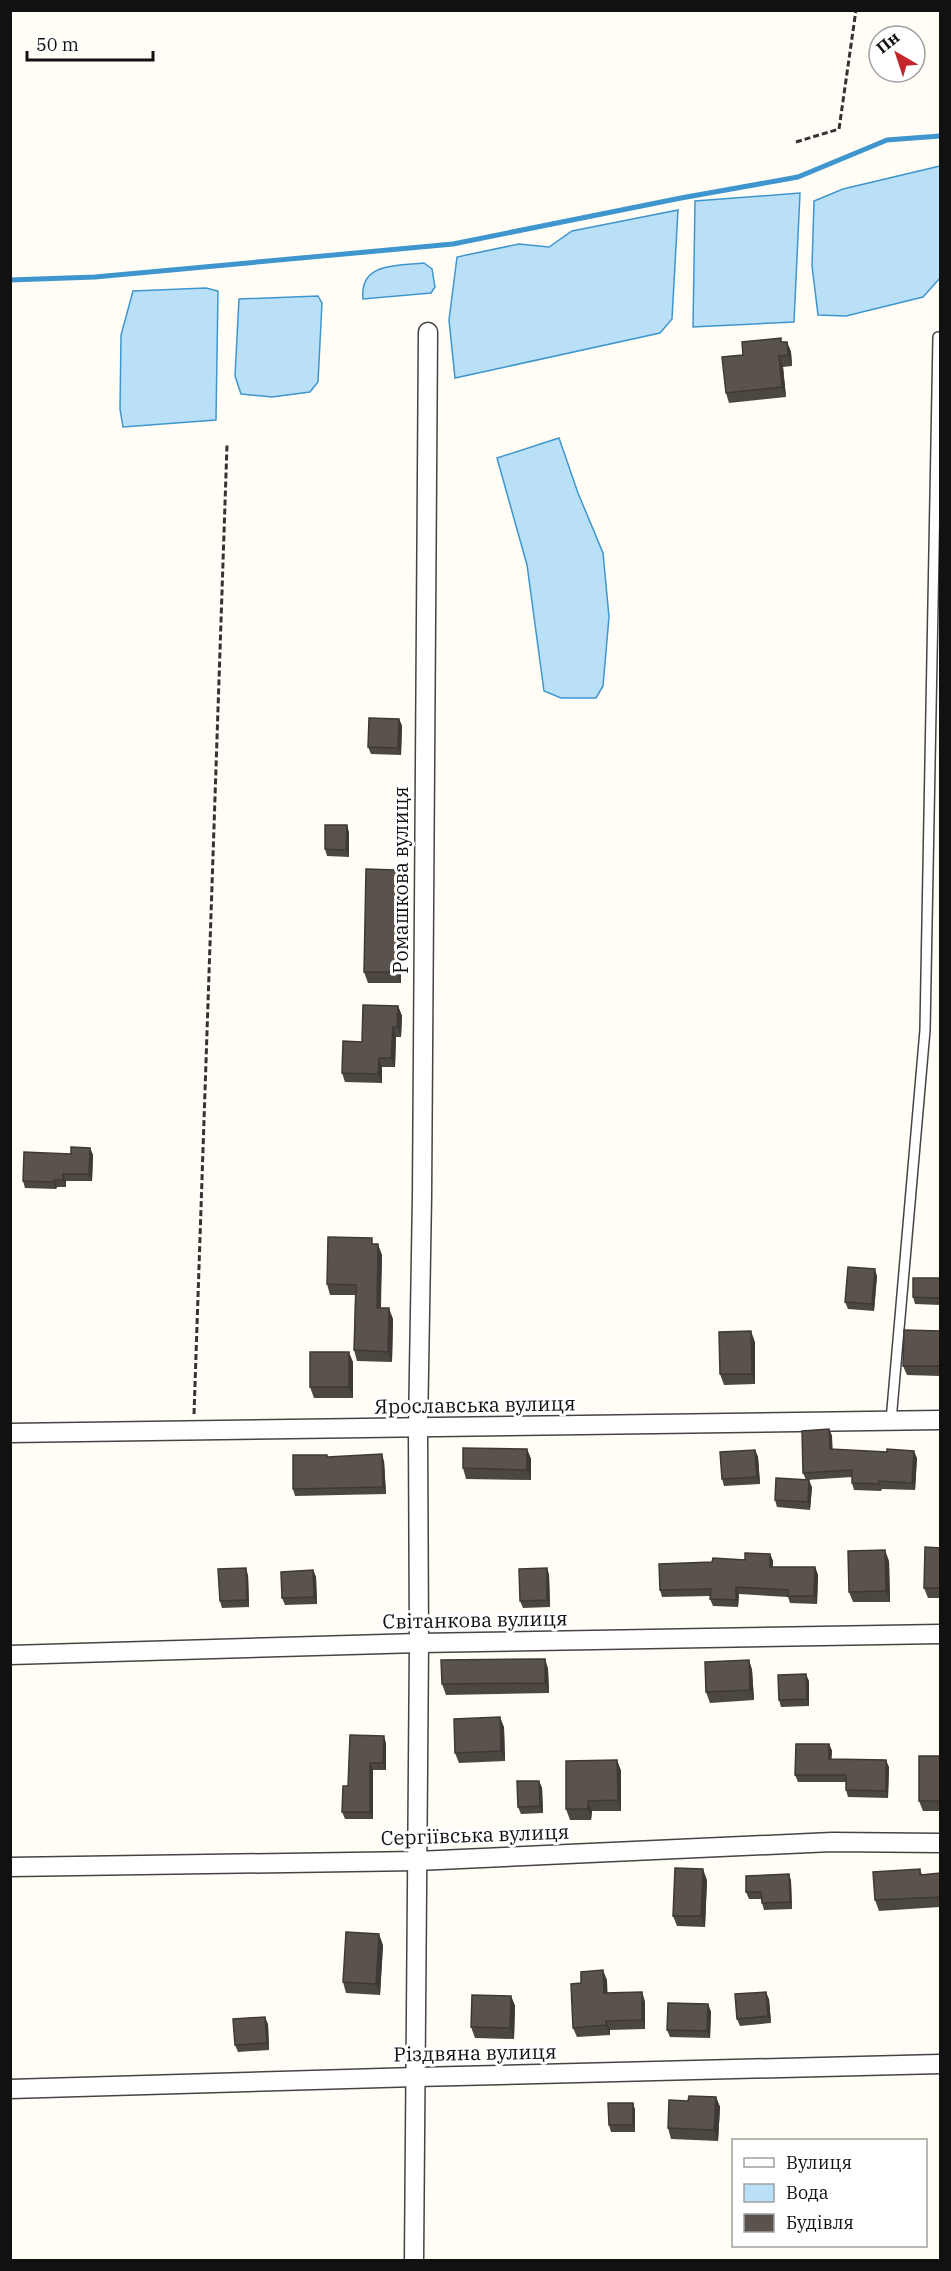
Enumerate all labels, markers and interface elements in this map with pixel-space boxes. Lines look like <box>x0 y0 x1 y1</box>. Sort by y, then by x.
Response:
scale bar <box>27 24 153 62</box>
north arrow <box>867 24 927 84</box>
text: Пн <box>872 27 903 58</box>
text: 50 m <box>36 33 79 56</box>
street label: Ромашкова вулиця <box>387 786 414 974</box>
street label: Ярославська вулиця <box>374 1389 576 1420</box>
street label: Світанкова вулиця <box>382 1604 568 1635</box>
street label: Сергіївська вулиця <box>380 1818 570 1851</box>
street label: Різдвяна вулиця <box>393 2038 557 2067</box>
legend <box>732 2139 927 2247</box>
text: Вулиця <box>786 2151 852 2174</box>
text: Вода <box>786 2181 829 2204</box>
text: Будівля <box>786 2211 854 2234</box>

